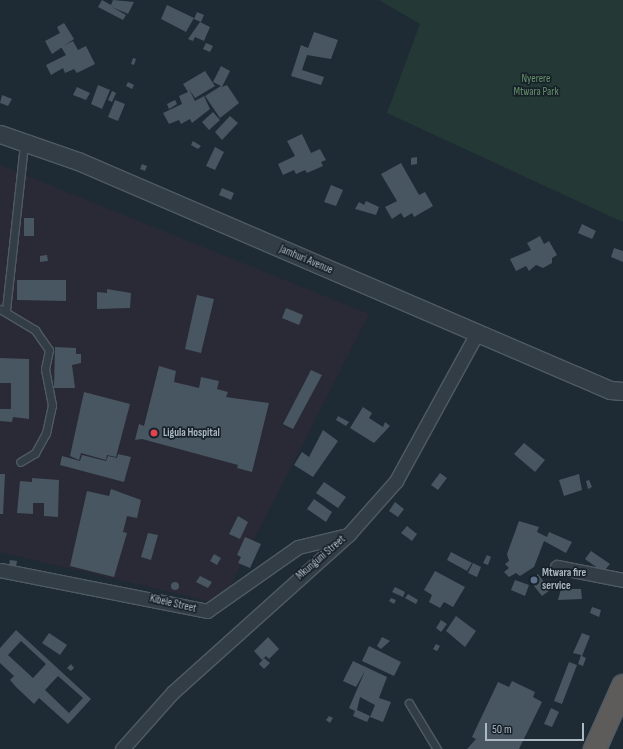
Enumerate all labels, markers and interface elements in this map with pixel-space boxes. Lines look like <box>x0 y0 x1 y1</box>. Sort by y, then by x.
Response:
park label: Nyerere Mtwara Park <box>513 73 559 99</box>
street label: Jamhuri Avenue <box>277 243 335 277</box>
place label: Ligula Hospital <box>163 426 220 440</box>
marker: Ligula Hospital <box>148 427 160 439</box>
street label: Mkunguni Street <box>294 533 348 583</box>
place label: Mtwara fire service <box>542 567 586 593</box>
marker: Mtwara fire service <box>529 575 539 585</box>
street label: Kibele Street <box>148 592 198 616</box>
scale bar <box>487 715 586 741</box>
text: 50 m <box>492 722 512 737</box>

